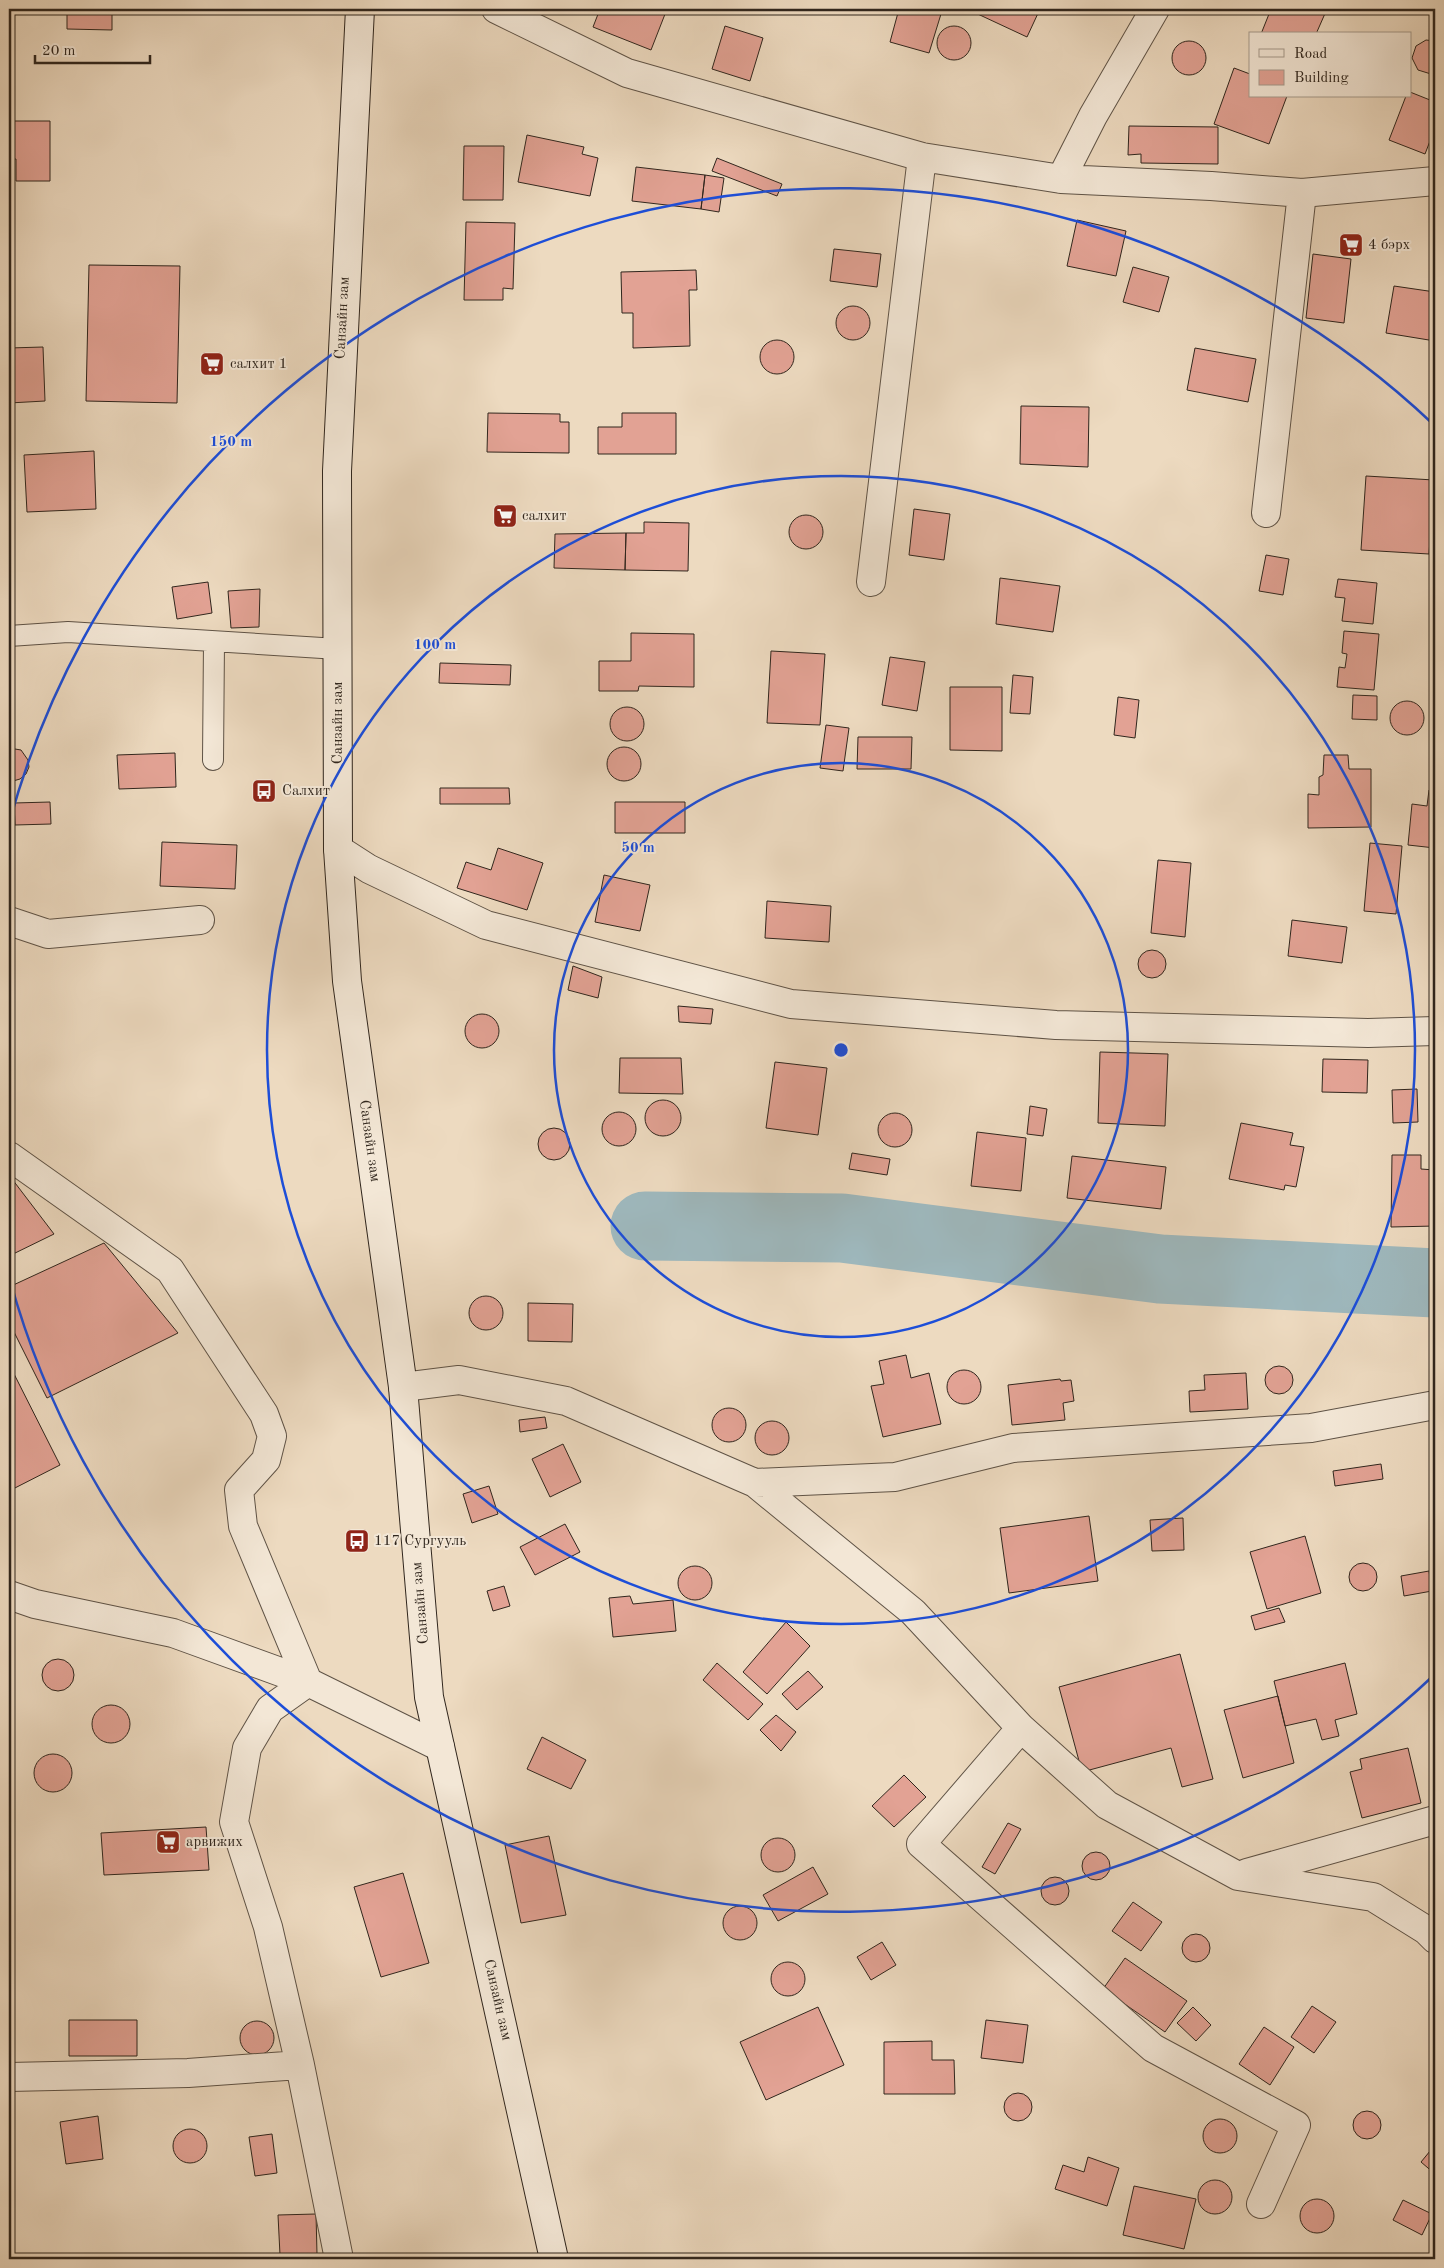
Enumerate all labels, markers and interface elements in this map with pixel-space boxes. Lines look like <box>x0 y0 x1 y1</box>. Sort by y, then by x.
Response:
scale bar <box>35 32 150 64</box>
legend <box>1249 32 1412 98</box>
text: 20 m <box>42 44 76 59</box>
text: Road <box>1294 47 1328 62</box>
text: Building <box>1294 71 1349 86</box>
supermarket icon: 4 бэрх <box>1338 232 1364 258</box>
place label: 4 бэрх <box>1368 238 1410 253</box>
street label: Санзайн зам <box>333 276 353 360</box>
supermarket icon: салхит 1 <box>199 351 225 377</box>
place label: салхит 1 <box>230 357 287 372</box>
text: 150 m <box>210 435 252 450</box>
supermarket icon: салхит <box>492 503 518 529</box>
place label: салхит <box>522 509 566 524</box>
text: 100 m <box>414 638 456 653</box>
street label: Санзайн зам <box>331 681 346 764</box>
bus stop icon: Салхит <box>251 778 277 804</box>
place label: Салхит <box>282 784 330 799</box>
text: 50 m <box>621 841 655 856</box>
centre of rings <box>832 1041 850 1059</box>
street label: Санзайн зам <box>356 1099 382 1183</box>
bus stop icon: 117 Сургууль <box>344 1528 370 1554</box>
place label: 117 Сургууль <box>374 1534 466 1549</box>
street label: Санзайн зам <box>410 1561 432 1645</box>
supermarket icon: арвижих <box>155 1829 181 1855</box>
place label: арвижих <box>186 1835 243 1850</box>
street label: Санзайн зам <box>480 1958 514 2042</box>

